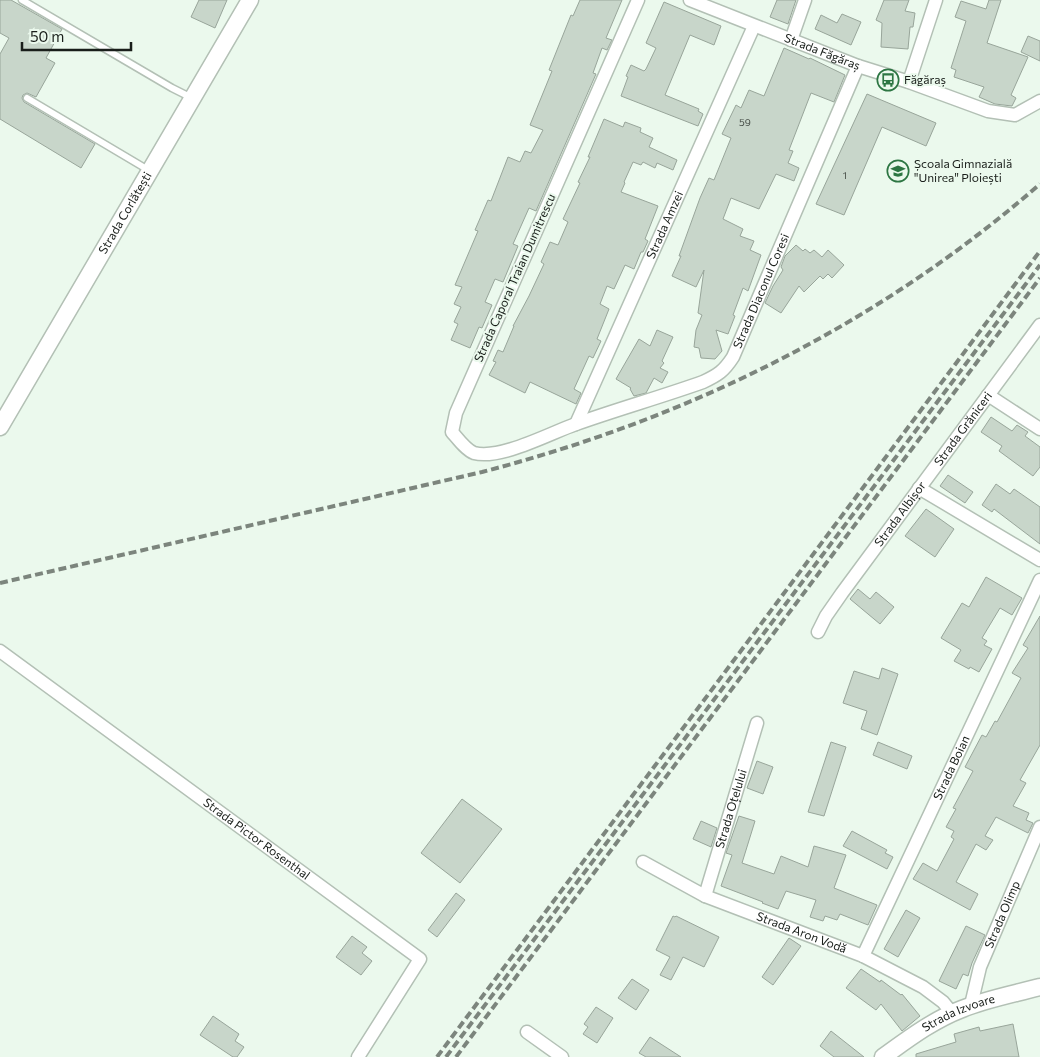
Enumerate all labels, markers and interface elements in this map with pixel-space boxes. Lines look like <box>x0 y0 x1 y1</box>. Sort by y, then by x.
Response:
scale bar <box>22 20 131 52</box>
text: 50 m <box>30 27 64 45</box>
street label: Strada Făgăraș <box>783 30 862 73</box>
bus stop icon: Făgăraș <box>876 68 900 92</box>
place label: Făgăraș <box>904 72 946 87</box>
house number: 59 <box>739 116 751 128</box>
place label: Școala Gimnazială "Unirea" Ploiești <box>914 156 1012 185</box>
school or university icon: Școala Gimnazială "Unirea" Ploiești <box>886 159 910 183</box>
street label: Strada Corlătești <box>95 169 154 256</box>
house number: 1 <box>843 169 847 181</box>
street label: Strada Amzei <box>643 189 685 261</box>
street label: Strada Caporal Traian Dumitrescu <box>471 191 558 364</box>
street label: Strada Diaconul Coresi <box>730 231 791 350</box>
street label: Strada Grăniceri <box>931 389 994 468</box>
street label: Strada Albișor <box>871 478 928 549</box>
street label: Strada Boian <box>930 733 972 802</box>
street label: Strada Oțelului <box>712 767 749 850</box>
street label: Strada Pictor Rosenthal <box>201 795 313 882</box>
street label: Strada Olimp <box>981 878 1022 950</box>
street label: Strada Aron Vodă <box>755 908 849 955</box>
street label: Strada Izvoare <box>919 991 996 1034</box>

